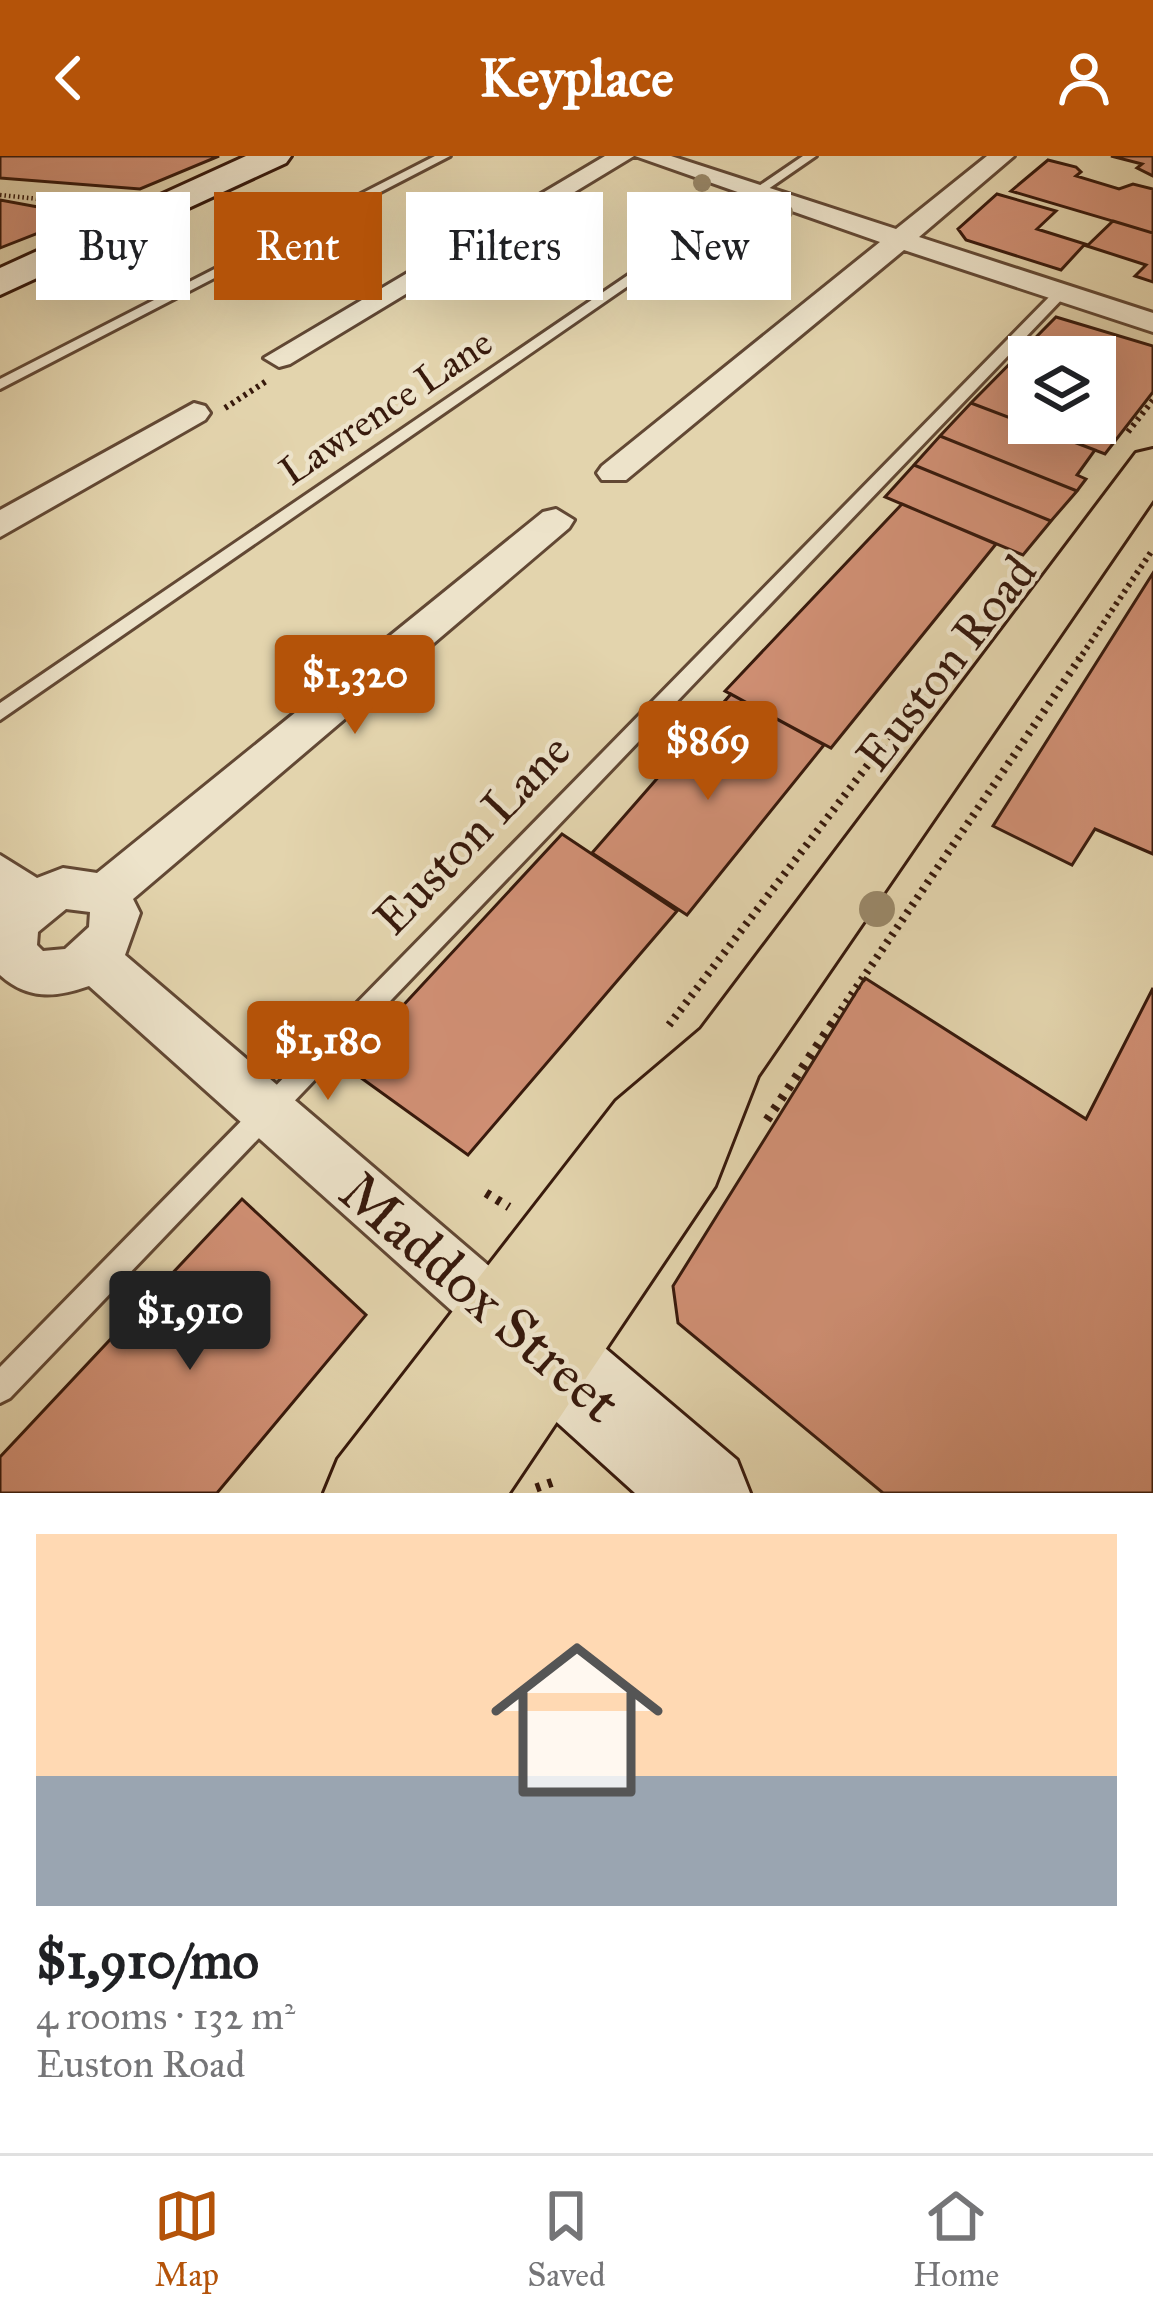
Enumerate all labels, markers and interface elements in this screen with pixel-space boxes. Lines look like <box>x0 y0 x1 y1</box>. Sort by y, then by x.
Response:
icon: back <box>36 45 102 111</box>
text: Keyplace <box>479 45 674 111</box>
icon: person <box>1051 45 1117 111</box>
chip: Buy <box>36 192 190 300</box>
chip: Rent <box>214 192 382 300</box>
chip: Filters <box>406 192 603 300</box>
chip: New <box>627 192 791 300</box>
street label: Lawrence Lane <box>271 318 501 496</box>
map controls <box>1008 336 1116 444</box>
button: layers <box>1008 336 1116 444</box>
street label: Euston Road <box>843 543 1049 783</box>
pin: $1,320 <box>257 635 453 737</box>
text: $1,320 <box>302 650 408 698</box>
pin: $869 <box>637 701 779 803</box>
text: $869 <box>665 716 751 764</box>
street label: Euston Lane <box>362 721 582 947</box>
pin: $1,180 <box>230 1001 426 1103</box>
text: $1,180 <box>274 1016 382 1064</box>
street label: Maddox Street <box>326 1156 634 1438</box>
pin: $1,910 <box>92 1271 288 1373</box>
text: $1,910 <box>136 1286 244 1334</box>
icon: home <box>469 1612 685 1828</box>
text: $1,910/mo <box>36 1930 259 1992</box>
text: 4 rooms · 132 m² <box>36 1992 295 2040</box>
text: Euston Road <box>36 2040 245 2088</box>
tab: Map <box>154 2183 220 2295</box>
tab: Saved <box>527 2183 606 2295</box>
tab: Home <box>913 2183 999 2295</box>

